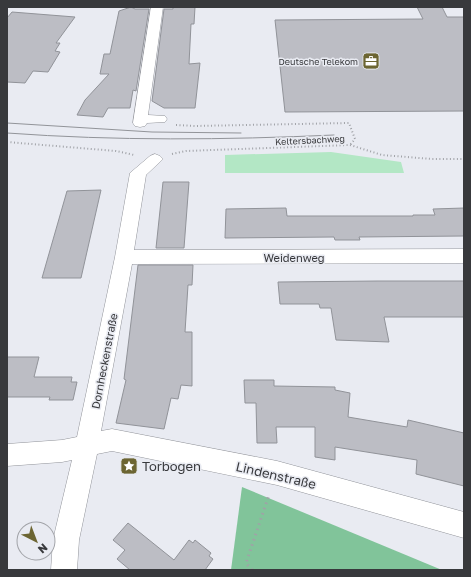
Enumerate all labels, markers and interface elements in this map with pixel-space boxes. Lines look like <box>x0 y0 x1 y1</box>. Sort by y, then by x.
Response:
office icon: Deutsche Telekom <box>361 51 381 71</box>
place label: Deutsche Telekom <box>278 56 358 67</box>
street label: Keltersbachweg <box>275 133 345 147</box>
street label: Weidenweg <box>263 251 325 264</box>
street label: Dornheckenstraße <box>88 312 120 410</box>
place icon: Torbogen <box>119 456 139 476</box>
place label: Torbogen <box>142 458 201 474</box>
street label: Lindenstraße <box>234 458 318 492</box>
north arrow <box>16 521 56 561</box>
text: N <box>36 541 50 556</box>

